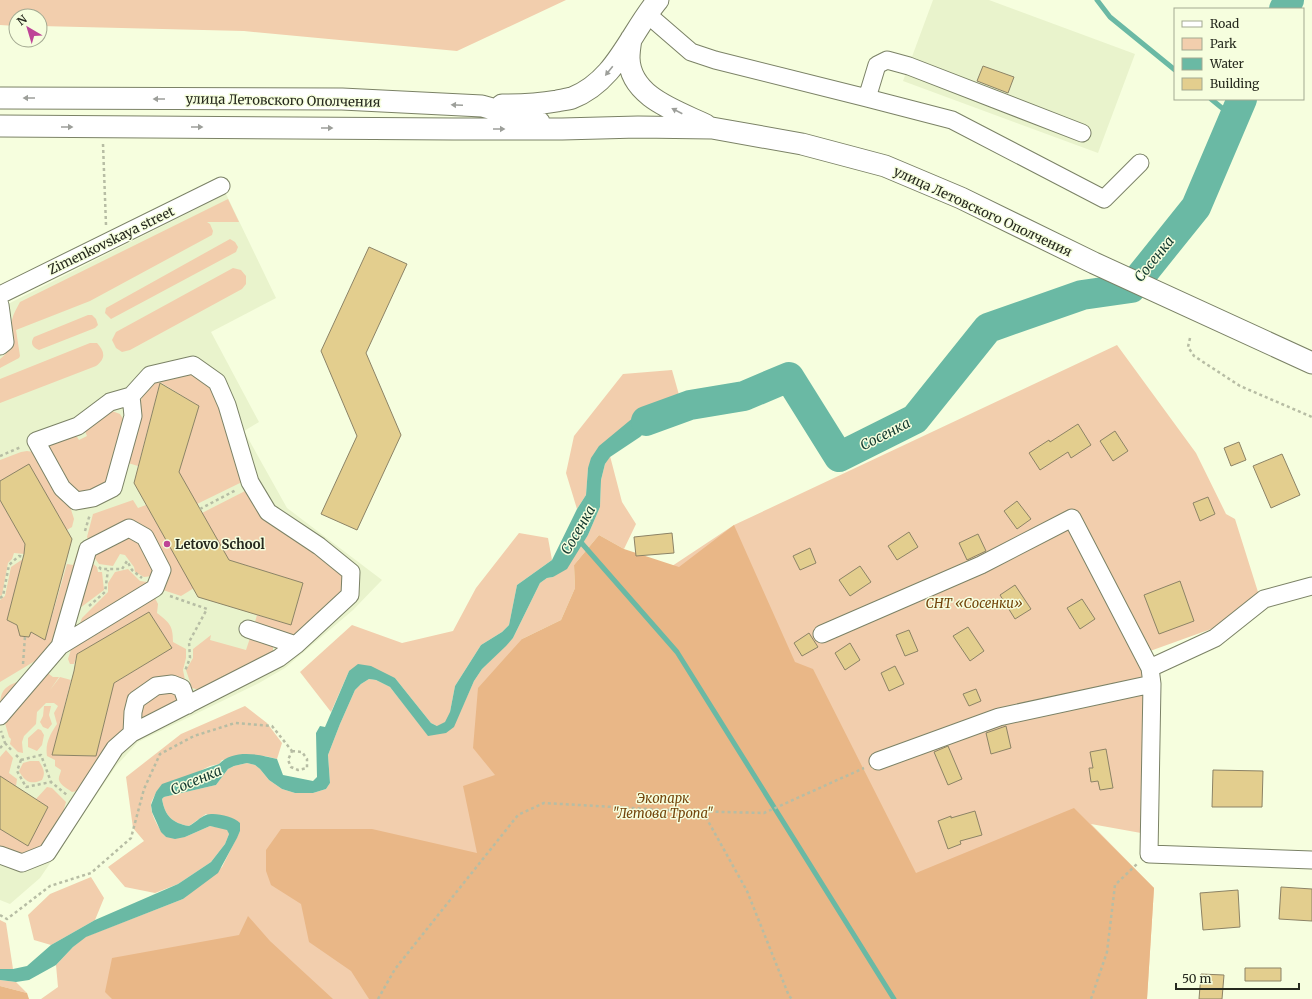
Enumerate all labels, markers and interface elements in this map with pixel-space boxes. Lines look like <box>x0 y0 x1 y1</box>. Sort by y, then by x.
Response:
north arrow <box>8 8 48 48</box>
legend <box>1174 8 1304 100</box>
text: N <box>14 12 30 28</box>
text: Road <box>1210 16 1239 31</box>
text: Park <box>1210 36 1237 51</box>
text: Water <box>1209 56 1245 71</box>
one-way arrow <box>605 66 613 76</box>
text: Building <box>1210 76 1260 91</box>
street label: улица Летовского Ополчения <box>185 90 381 111</box>
one-way arrow <box>22 95 35 101</box>
one-way arrow <box>152 96 165 102</box>
one-way arrow <box>451 102 463 109</box>
one-way arrow <box>671 108 683 114</box>
one-way arrow <box>61 124 74 130</box>
one-way arrow <box>191 124 203 131</box>
one-way arrow <box>321 125 334 131</box>
one-way arrow <box>493 126 506 132</box>
street label: улица Летовского Ополчения <box>891 163 1075 260</box>
street label: Zimenkovskaya street <box>45 203 177 278</box>
water label: Сосенка <box>1130 232 1178 286</box>
water label: Сосенка <box>857 414 913 454</box>
water label: Сосенка <box>557 502 599 558</box>
place label: Letovo School <box>175 536 265 553</box>
marker: Letovo School <box>162 539 172 549</box>
park label: СНТ «Сосенки» <box>925 595 1023 612</box>
water label: Сосенка <box>168 761 224 799</box>
park label: Экопарк "Летова Тропа" <box>612 790 714 822</box>
scale bar <box>1176 965 1299 991</box>
text: 50 m <box>1182 971 1211 986</box>

